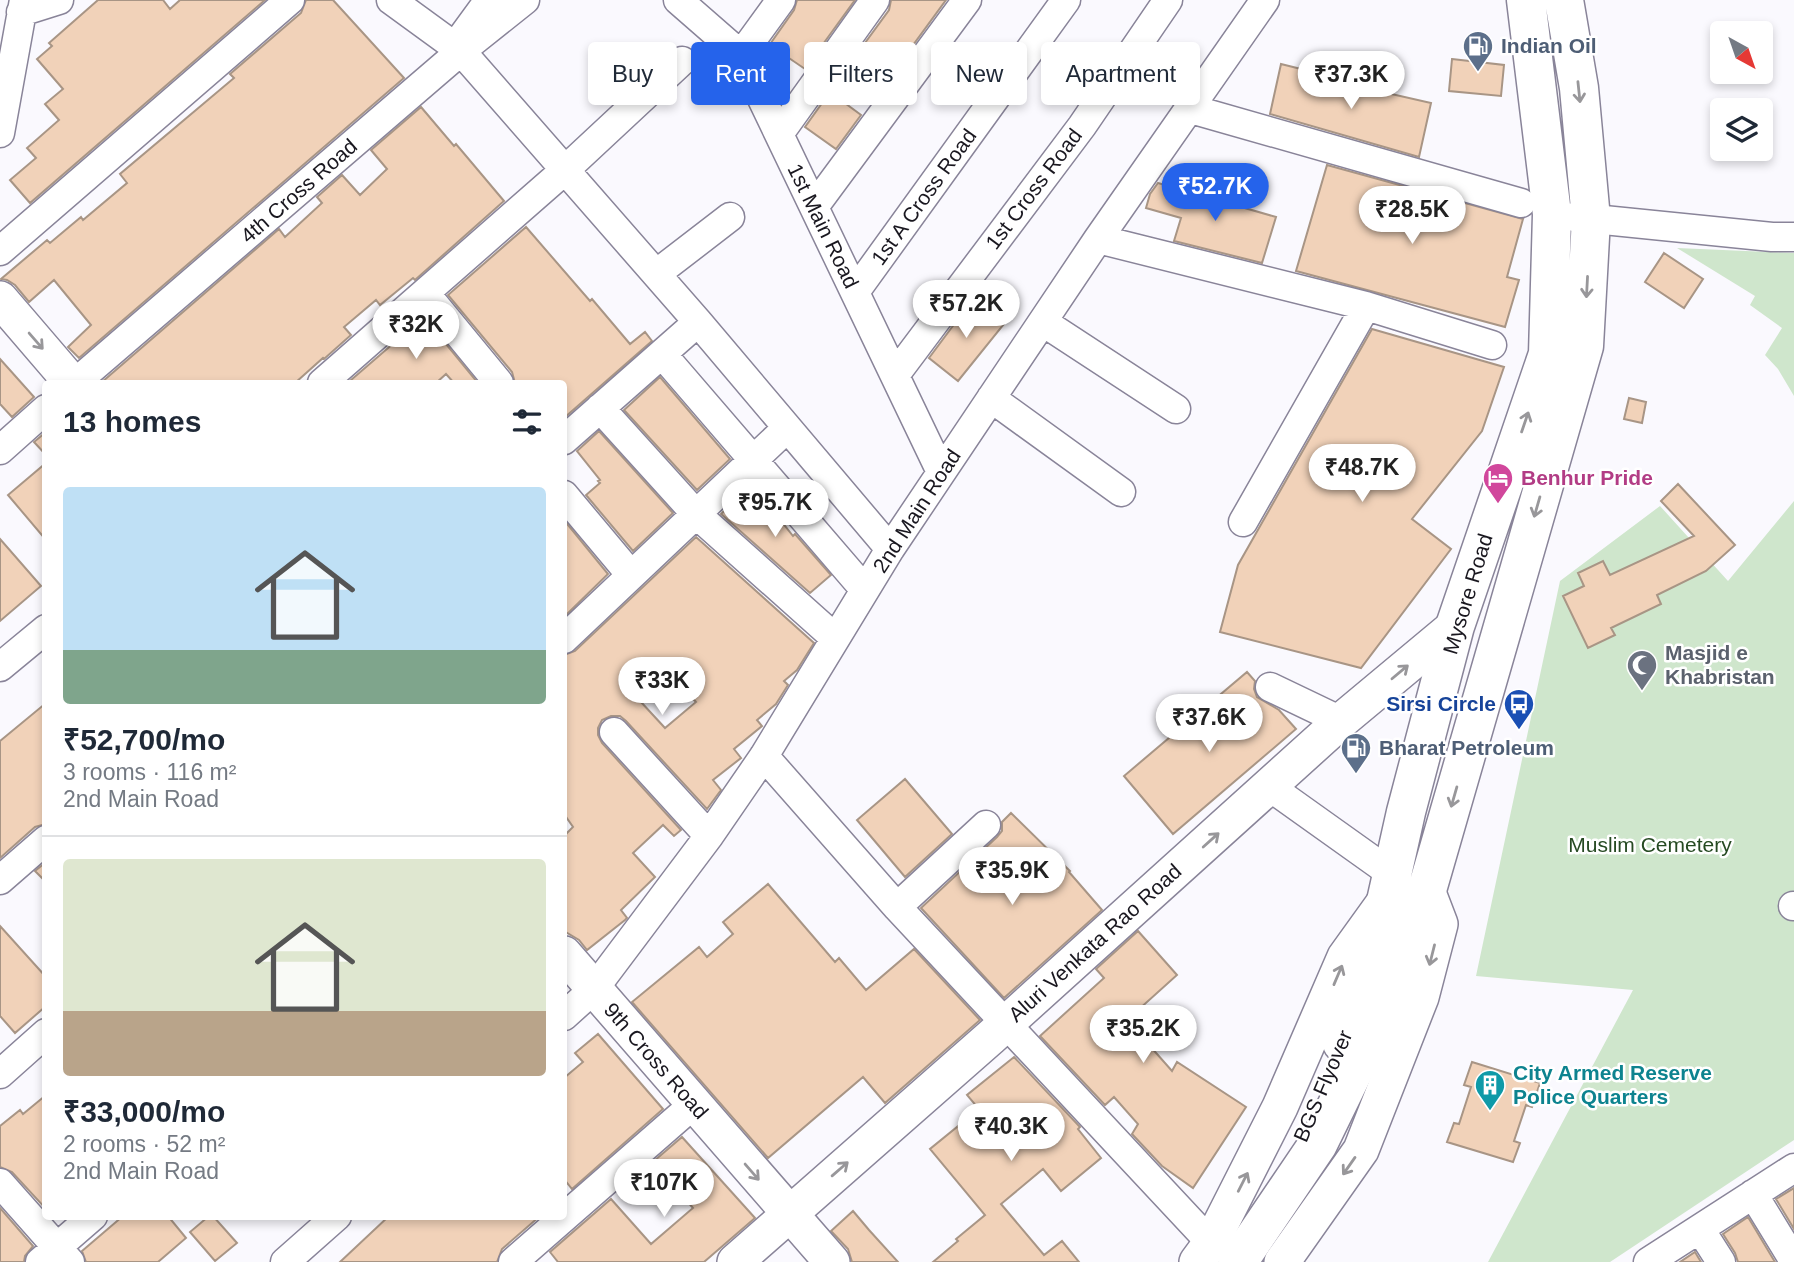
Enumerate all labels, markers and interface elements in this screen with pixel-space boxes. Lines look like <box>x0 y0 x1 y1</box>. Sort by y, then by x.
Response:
north arrow <box>1710 21 1773 84</box>
map controls <box>1710 21 1773 161</box>
fuel station icon: Indian Oil <box>1461 29 1495 73</box>
place label: Indian Oil <box>1501 34 1597 57</box>
chip: Buy <box>588 42 677 105</box>
chip: Rent <box>691 42 790 105</box>
chip: Filters <box>804 42 917 105</box>
chip: New <box>931 42 1027 105</box>
chip: Apartment <box>1041 42 1200 105</box>
pin: ₹37.3K <box>1294 52 1408 111</box>
text: ₹37.3K <box>1314 61 1388 87</box>
one-way arrow <box>1573 80 1586 102</box>
button: layers <box>1710 98 1773 161</box>
street label: 1st A Cross Road <box>867 124 981 269</box>
street label: 1st Cross Road <box>981 124 1086 253</box>
street label: 4th Cross Road <box>236 134 361 247</box>
street label: 1st Main Road <box>783 160 863 292</box>
pin: ₹52.7K <box>1158 164 1272 223</box>
text: ₹52.7K <box>1178 173 1252 199</box>
pin: ₹28.5K <box>1355 187 1469 246</box>
text: ₹28.5K <box>1375 196 1449 222</box>
one-way arrow <box>1580 275 1593 298</box>
pin: ₹57.2K <box>909 280 1023 340</box>
text: ₹57.2K <box>929 290 1003 316</box>
pin: ₹32K <box>375 302 457 361</box>
text: ₹32K <box>388 311 444 337</box>
one-way arrow <box>28 332 44 350</box>
icon: filters <box>508 403 546 441</box>
text: 13 homes <box>63 405 201 438</box>
one-way arrow <box>1520 411 1532 433</box>
pin: ₹48.7K <box>1305 444 1419 504</box>
street label: 2nd Main Road <box>868 445 965 577</box>
text: ₹48.7K <box>1325 454 1399 480</box>
hotel icon: Benhur Pride <box>1481 461 1515 505</box>
place label: Benhur Pride <box>1521 466 1653 489</box>
pin: ₹95.7K <box>718 480 832 539</box>
text: ₹95.7K <box>738 489 812 515</box>
one-way arrow <box>1529 496 1542 518</box>
street label: Mysore Road <box>1438 531 1497 657</box>
icon: home <box>242 532 368 658</box>
place label: Masjid e Khabristan <box>1665 641 1775 688</box>
mosque icon: Masjid e Khabristan <box>1625 648 1659 692</box>
pin: ₹33K <box>621 658 703 717</box>
one-way arrow <box>1390 664 1408 680</box>
text: ₹33K <box>634 667 690 693</box>
bus stop icon: Sirsi Circle <box>1502 687 1536 731</box>
place label: Sirsi Circle <box>1386 692 1496 715</box>
pin: ₹37.6K <box>1152 694 1266 754</box>
text: ₹37.6K <box>1172 704 1246 730</box>
text: ₹52,700/mo <box>63 723 225 756</box>
fuel station icon: Bharat Petroleum <box>1339 731 1373 775</box>
place label: Bharat Petroleum <box>1379 736 1554 759</box>
text: 3 rooms · 116 m² <box>63 759 236 785</box>
one-way arrow <box>1447 785 1460 808</box>
text: 2nd Main Road <box>63 786 219 812</box>
one-way arrow <box>1202 831 1219 848</box>
park label: Muslim Cemetery <box>1568 833 1732 856</box>
pin: ₹35.9K <box>955 848 1069 907</box>
text: ₹35.9K <box>975 857 1049 883</box>
street label: Aluri Venkata Rao Road <box>1004 859 1186 1026</box>
icon: home <box>242 904 368 1030</box>
one-way arrow <box>1425 943 1438 966</box>
one-way arrow <box>1332 965 1345 986</box>
street label: 9th Cross Road <box>600 998 713 1123</box>
pin: ₹35.2K <box>1086 1006 1200 1065</box>
text: ₹35.2K <box>1106 1015 1180 1041</box>
street label: BGS Flyover <box>1289 1027 1356 1145</box>
place label: City Armed Reserve Police Quarters <box>1513 1061 1712 1108</box>
building icon: City Armed Reserve Police Quarters <box>1473 1068 1507 1112</box>
text: ₹33,000/mo <box>63 1095 225 1128</box>
pin: ₹40.3K <box>954 1104 1068 1163</box>
text: ₹40.3K <box>974 1113 1048 1139</box>
text: 2 rooms · 52 m² <box>63 1131 225 1157</box>
one-way arrow <box>1342 1156 1356 1175</box>
text: 2nd Main Road <box>63 1158 219 1184</box>
pin: ₹107K <box>615 1160 713 1219</box>
one-way arrow <box>830 1161 848 1177</box>
one-way arrow <box>744 1163 760 1181</box>
text: ₹107K <box>630 1169 698 1195</box>
one-way arrow <box>1236 1172 1250 1193</box>

